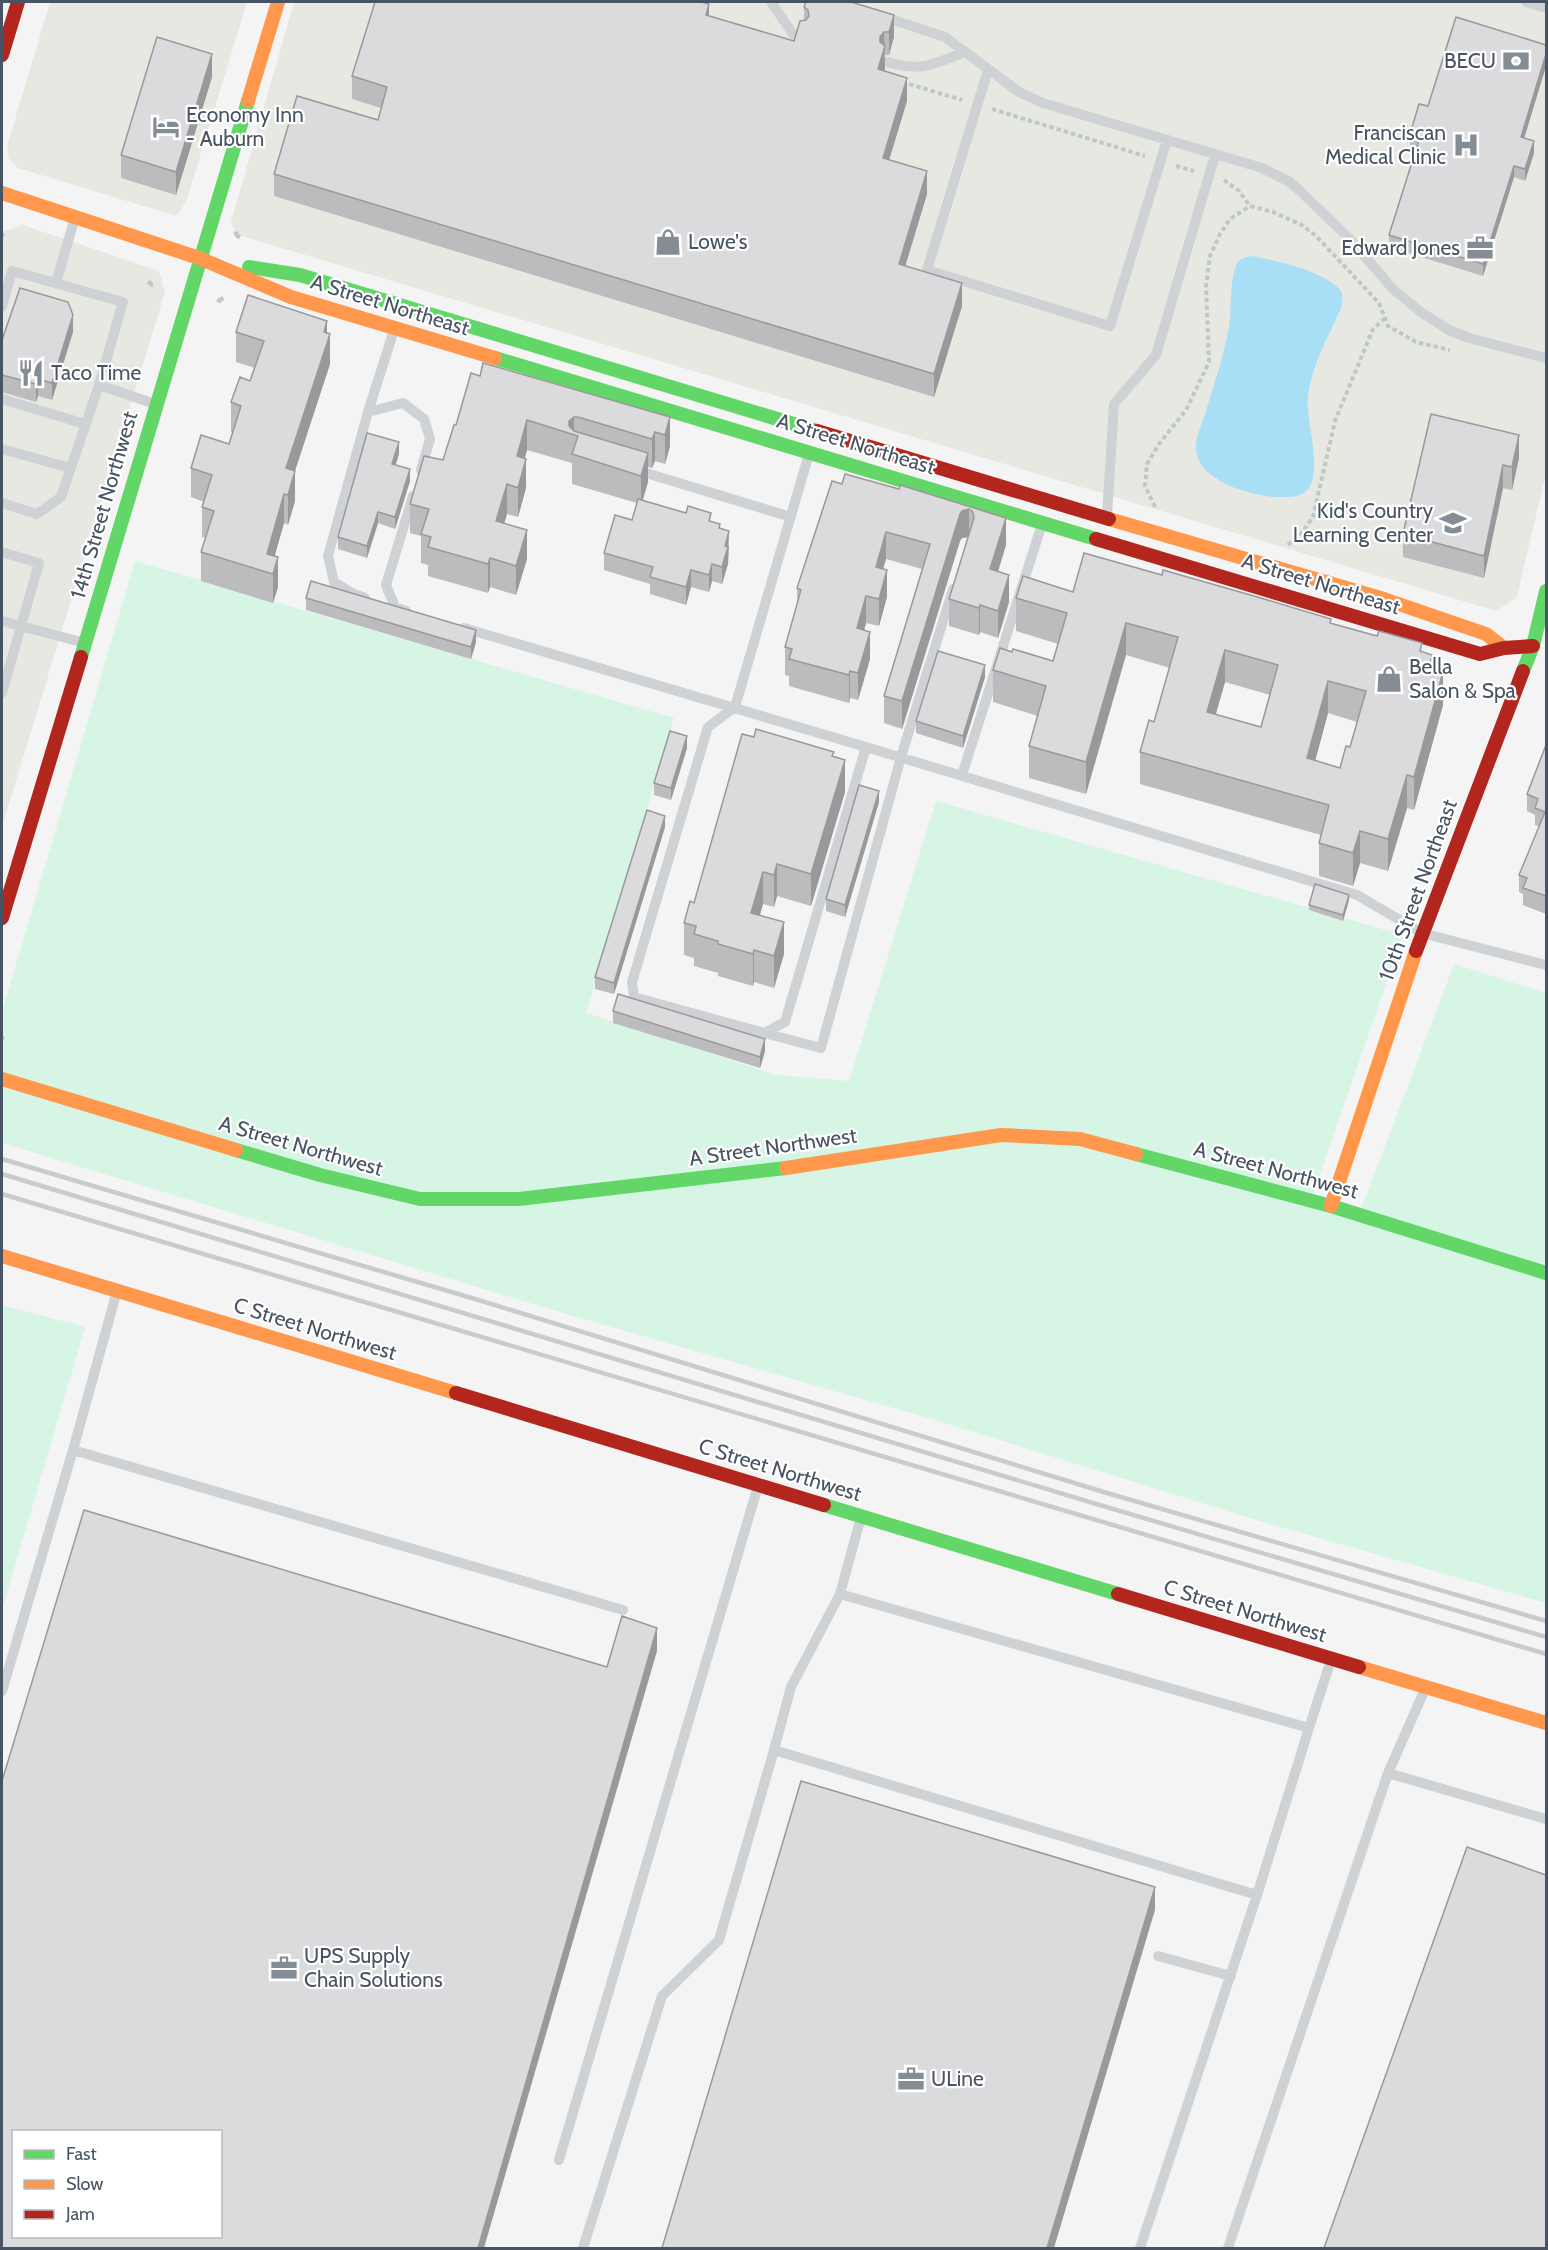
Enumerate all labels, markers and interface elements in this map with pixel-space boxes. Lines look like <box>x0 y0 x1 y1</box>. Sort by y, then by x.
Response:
bank icon: BECU <box>1501 46 1531 76</box>
place label: BECU <box>1444 48 1496 73</box>
place label: Economy Inn - Auburn <box>186 102 304 151</box>
hotel icon: Economy Inn - Auburn <box>151 112 181 142</box>
place label: Franciscan Medical Clinic <box>1325 120 1446 169</box>
hospital icon: Franciscan Medical Clinic <box>1451 130 1481 160</box>
shop icon: Lowe's <box>653 227 683 257</box>
place label: Lowe's <box>688 229 748 254</box>
office icon: Edward Jones <box>1465 233 1495 263</box>
place label: Edward Jones <box>1341 235 1460 260</box>
street label: A Street Northeast <box>308 269 472 340</box>
restaurant icon: Taco Time <box>16 358 46 388</box>
place label: Taco Time <box>51 360 142 385</box>
street label: 14th Street Northwest <box>65 408 142 601</box>
street label: A Street Northeast <box>774 408 938 479</box>
place label: Kid's Country Learning Center <box>1293 498 1433 547</box>
school or university icon: Kid's Country Learning Center <box>1438 508 1468 538</box>
street label: A Street Northeast <box>1239 548 1403 619</box>
place label: Bella Salon & Spa <box>1409 654 1516 703</box>
shop icon: Bella Salon & Spa <box>1374 664 1404 694</box>
street label: 10th Street Northeast <box>1373 796 1462 984</box>
street label: A Street Northwest <box>216 1110 386 1181</box>
street label: A Street Northwest <box>688 1122 858 1171</box>
street label: A Street Northwest <box>1191 1136 1361 1203</box>
street label: C Street Northwest <box>231 1292 400 1365</box>
street label: C Street Northwest <box>696 1433 865 1506</box>
street label: C Street Northwest <box>1161 1574 1330 1647</box>
place label: UPS Supply Chain Solutions <box>304 1943 443 1992</box>
office icon: UPS Supply Chain Solutions <box>269 1953 299 1983</box>
office icon: ULine <box>896 2064 926 2094</box>
place label: ULine <box>931 2066 984 2091</box>
legend <box>12 2130 222 2238</box>
text: Fast <box>66 2143 97 2165</box>
text: Slow <box>66 2173 103 2195</box>
text: Jam <box>65 2203 95 2225</box>

